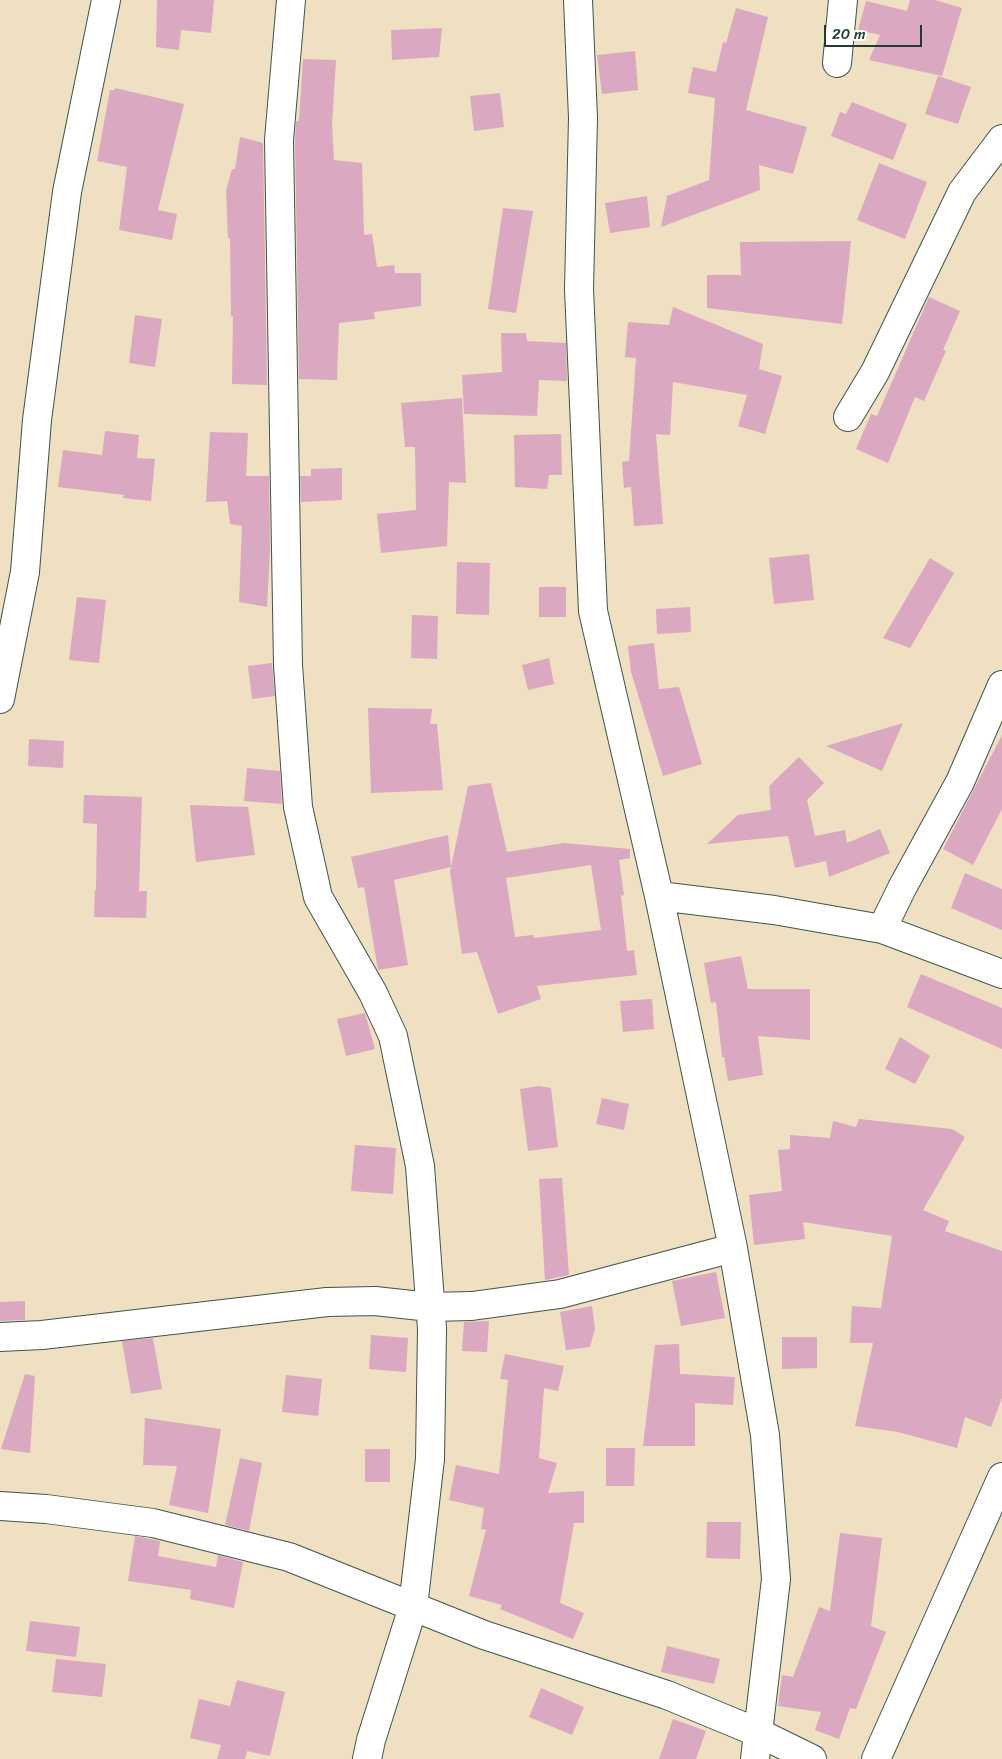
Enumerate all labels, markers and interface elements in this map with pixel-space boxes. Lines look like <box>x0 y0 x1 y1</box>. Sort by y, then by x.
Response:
scale bar <box>827 15 924 47</box>
text: 20 m <box>832 21 866 47</box>

